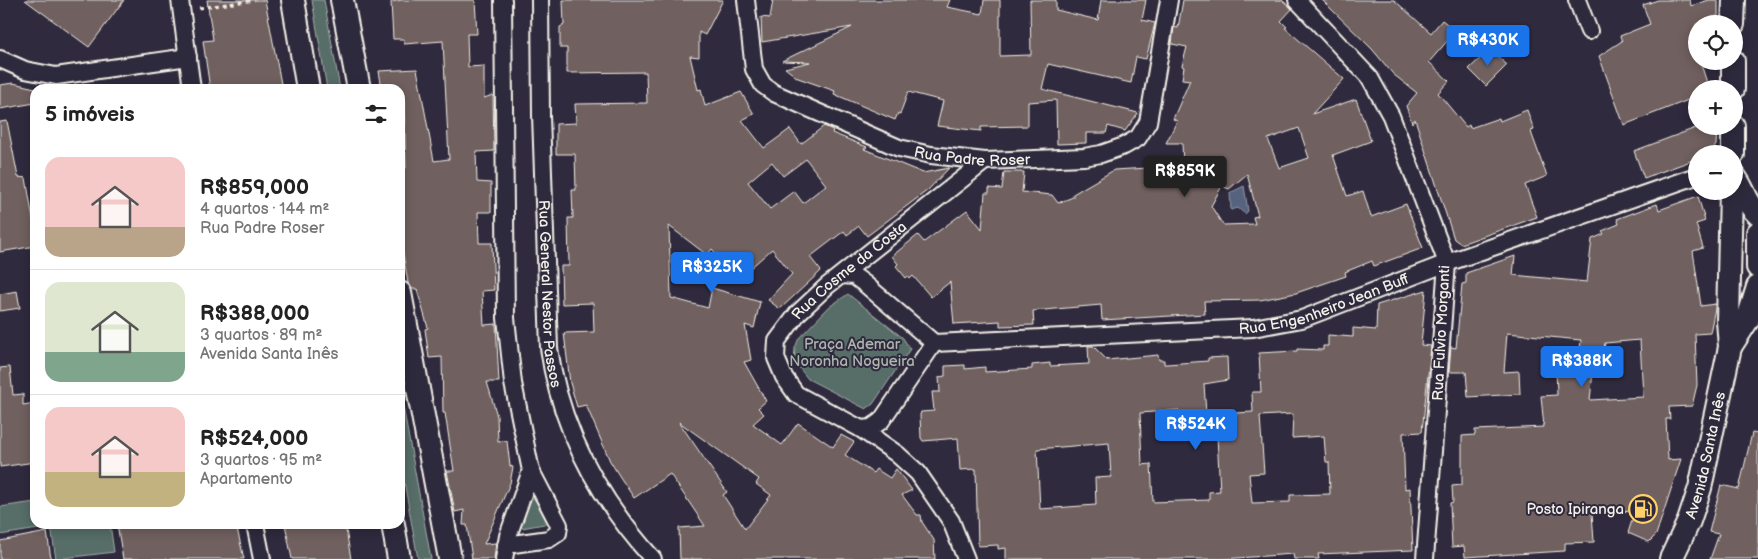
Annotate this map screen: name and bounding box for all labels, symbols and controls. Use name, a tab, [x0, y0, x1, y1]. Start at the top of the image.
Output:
map controls	[1688, 15, 1743, 200]
button: locate	[1688, 15, 1743, 70]
pin: R$430K	[1447, 24, 1529, 67]
text: R$430K	[1457, 31, 1519, 50]
button: +	[1688, 80, 1743, 135]
icon: filters	[362, 100, 390, 128]
text: 5 imóveis	[45, 102, 135, 127]
street label: Rua Padre Roser	[912, 143, 1031, 171]
button: −	[1688, 145, 1743, 200]
pin: R$859K	[1144, 156, 1226, 198]
text: R$859K	[1155, 162, 1215, 181]
text: R$859,000	[200, 175, 309, 200]
icon: home	[85, 177, 145, 237]
text: 4 quartos · 144 m²	[200, 200, 329, 219]
street label: Rua General Nestor Passos	[534, 200, 566, 390]
street label: Rua Cosme da Costa	[787, 218, 911, 323]
text: Rua Padre Roser	[200, 219, 324, 238]
pin: R$325K	[671, 252, 753, 294]
text: R$325K	[682, 258, 742, 277]
street label: Rua Fulvio Morganti	[1428, 265, 1455, 401]
street label: Rua Engenheiro Jean Buff	[1238, 270, 1412, 339]
text: R$388,000	[200, 301, 310, 326]
icon: home	[85, 302, 145, 362]
text: 3 quartos · 89 m²	[200, 326, 322, 345]
park label: Praça Ademar Noronha Nogueira	[789, 335, 915, 371]
text: Avenida Santa Inês	[200, 345, 338, 364]
pin: R$388K	[1541, 346, 1623, 388]
text: R$388K	[1552, 352, 1612, 371]
street label: Avenida Santa Inês	[1681, 390, 1730, 521]
pin: R$524K	[1155, 408, 1237, 451]
text: R$524K	[1166, 415, 1226, 434]
text: R$524,000	[200, 426, 308, 451]
icon: home	[85, 427, 145, 487]
text: 3 quartos · 95 m²	[200, 451, 322, 470]
text: Apartamento	[200, 470, 293, 489]
fuel station icon: Posto Ipiranga	[1628, 494, 1658, 524]
place label: Posto Ipiranga	[1526, 500, 1624, 519]

